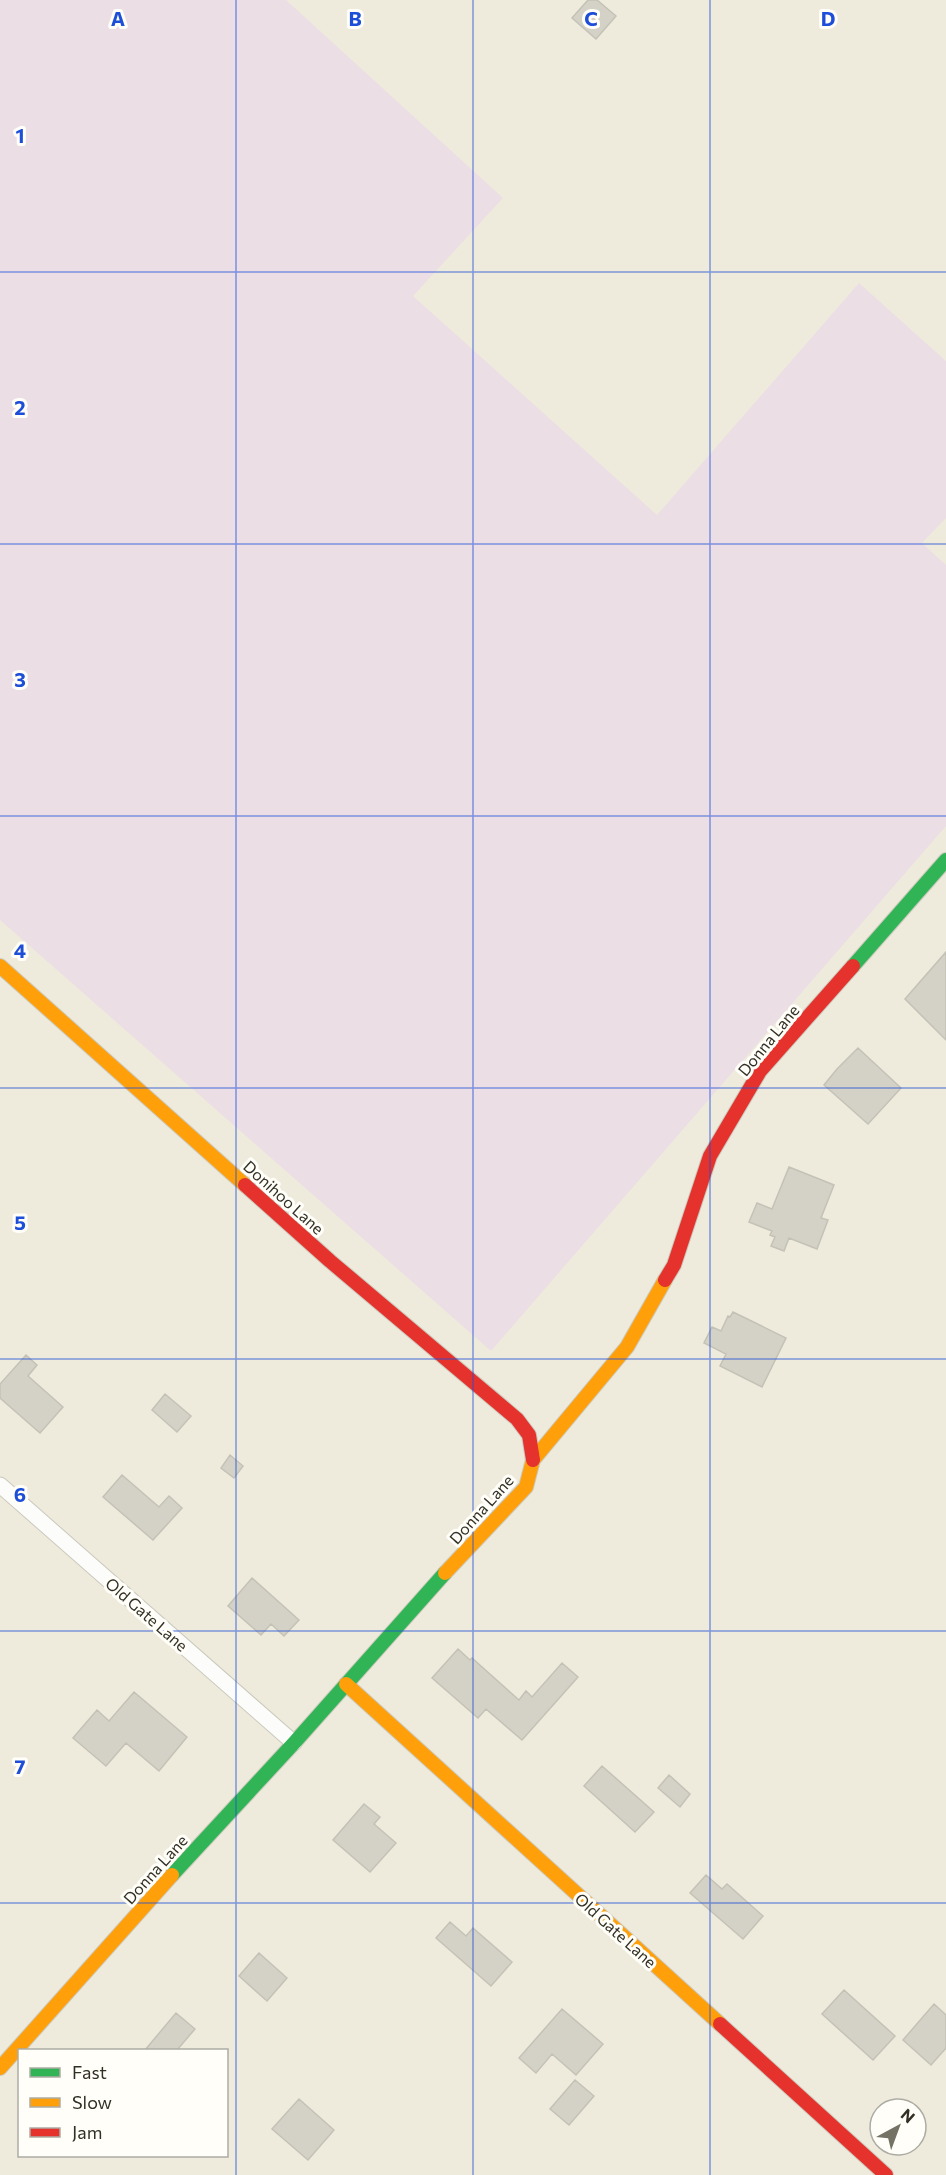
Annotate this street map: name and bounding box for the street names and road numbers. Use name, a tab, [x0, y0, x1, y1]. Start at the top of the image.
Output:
street label: Donna Lane	[733, 1001, 803, 1079]
street label: Donihoo Lane	[240, 1156, 328, 1238]
street label: Donna Lane	[445, 1471, 517, 1547]
street label: Old Gate Lane	[102, 1573, 192, 1655]
street label: Donna Lane	[119, 1831, 191, 1907]
street label: Old Gate Lane	[572, 1889, 660, 1971]

